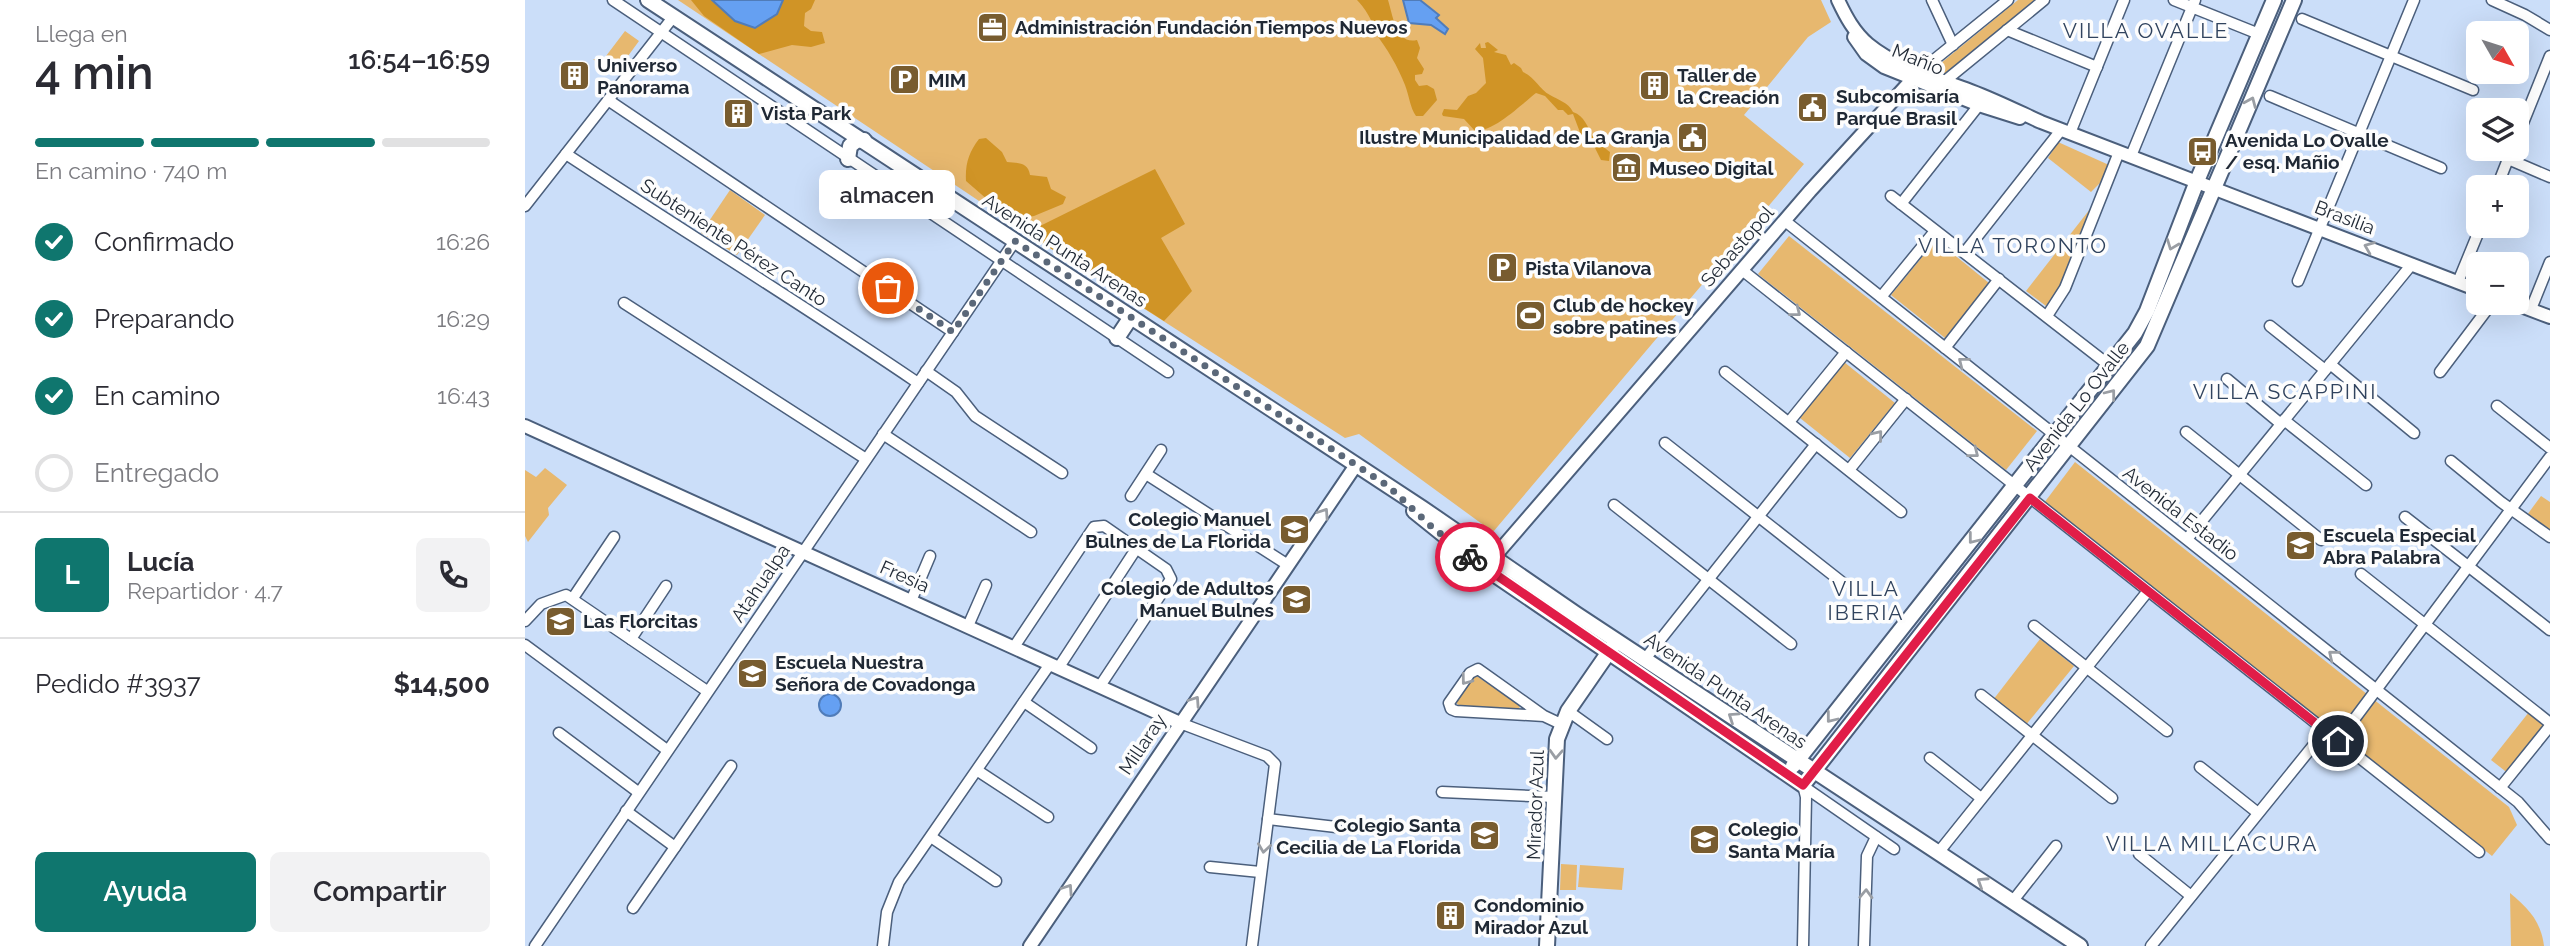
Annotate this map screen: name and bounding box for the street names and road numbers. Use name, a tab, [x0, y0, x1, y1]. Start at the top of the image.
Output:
street label: Mañío	[1889, 39, 1947, 79]
street label: Subteniente Pérez Canto	[637, 174, 831, 310]
street label: Avenida Punta Arenas	[979, 189, 1151, 311]
street label: Brasilia	[2312, 196, 2378, 238]
street label: Sebastopol	[1696, 201, 1779, 291]
street label: Avenida Lo Ovalle	[2019, 337, 2133, 475]
street label: Avenida Estadio	[2119, 461, 2243, 565]
street label: Atahualpa	[726, 540, 794, 626]
street label: Fresia	[877, 555, 933, 597]
street label: Avenida Punta Arenas	[1640, 627, 1812, 753]
street label: Millaray	[1114, 709, 1170, 779]
street label: Mirador Azul	[1522, 749, 1548, 860]

